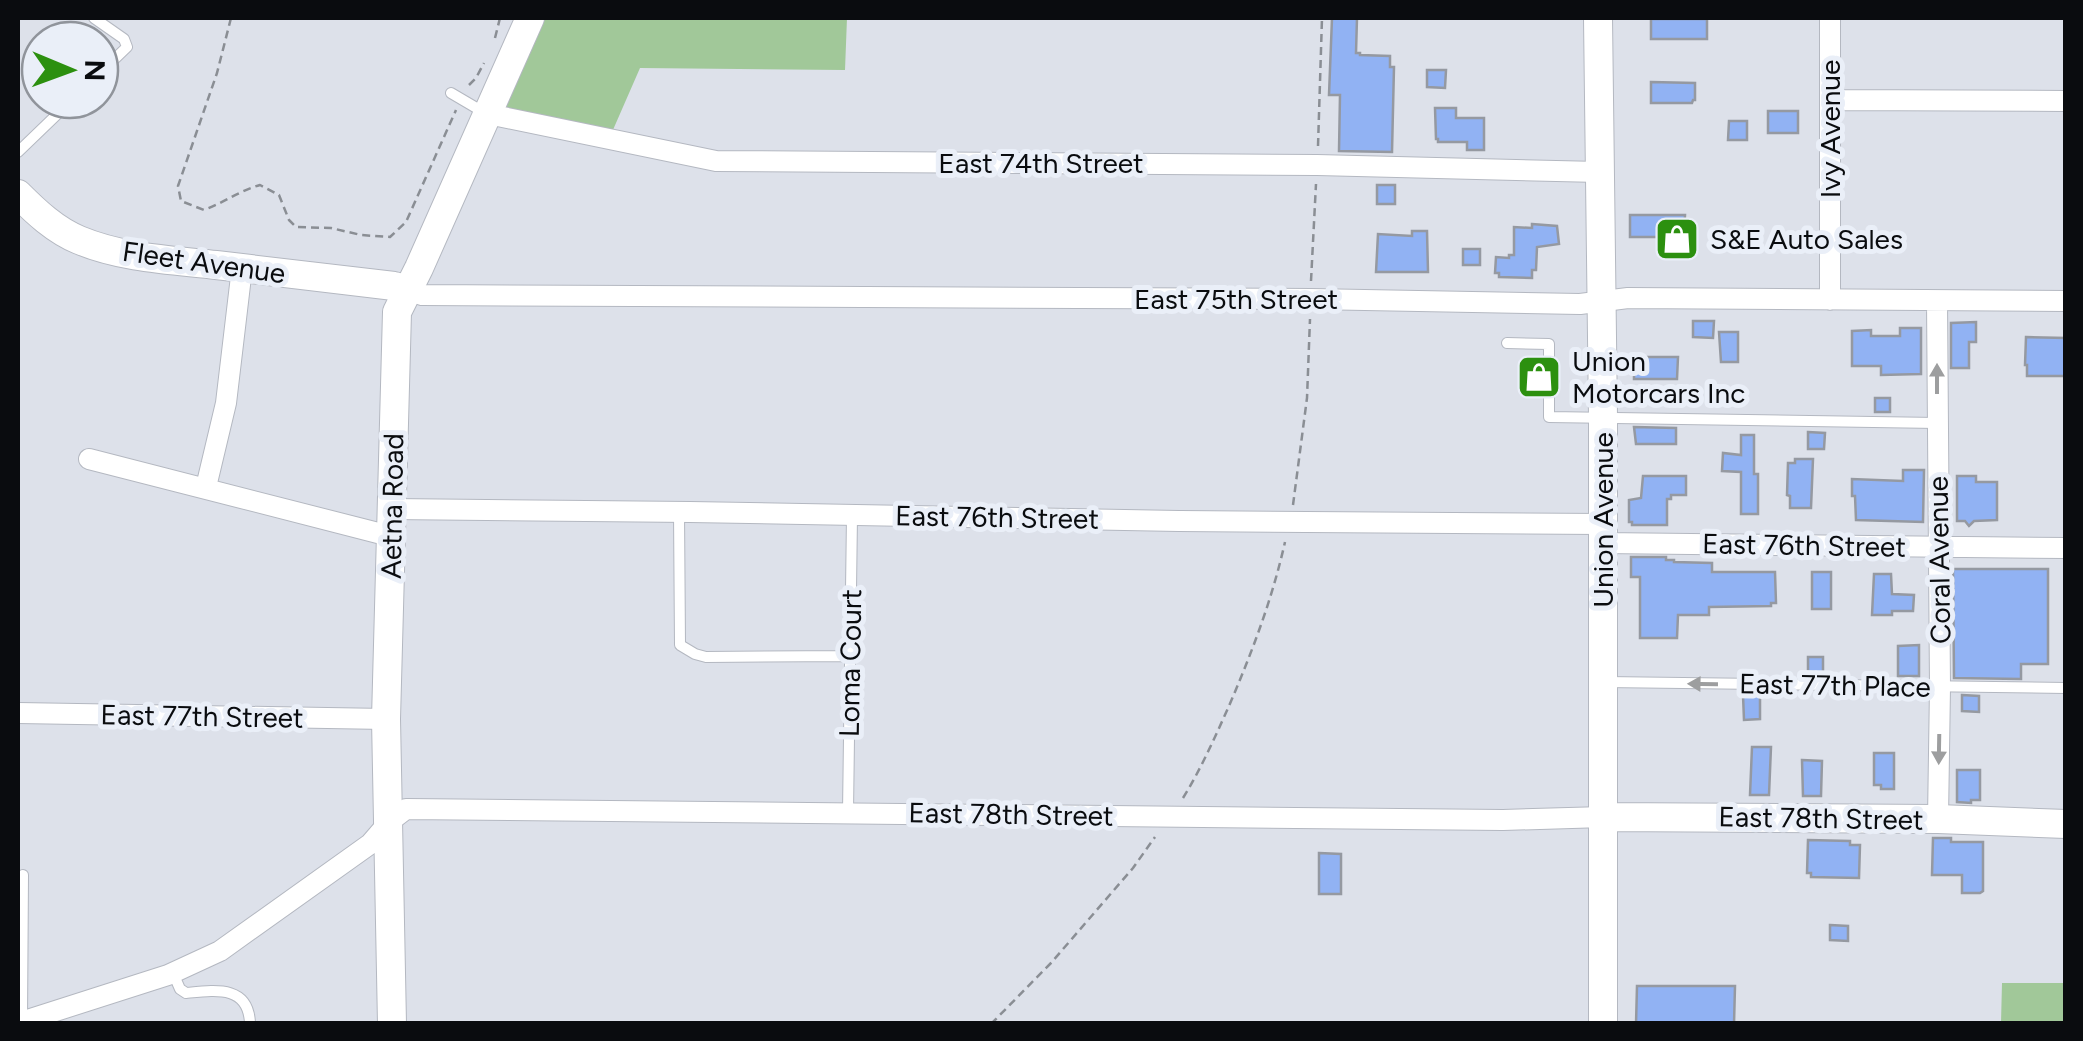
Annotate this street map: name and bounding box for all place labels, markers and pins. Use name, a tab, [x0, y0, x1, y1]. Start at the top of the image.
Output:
shop icon: S&E Auto Sales	[1654, 216, 1700, 262]
place label: S&E Auto Sales	[1710, 222, 1903, 256]
place label: Union Motorcars Inc	[1572, 344, 1745, 410]
shop icon: Union Motorcars Inc	[1516, 354, 1562, 400]

